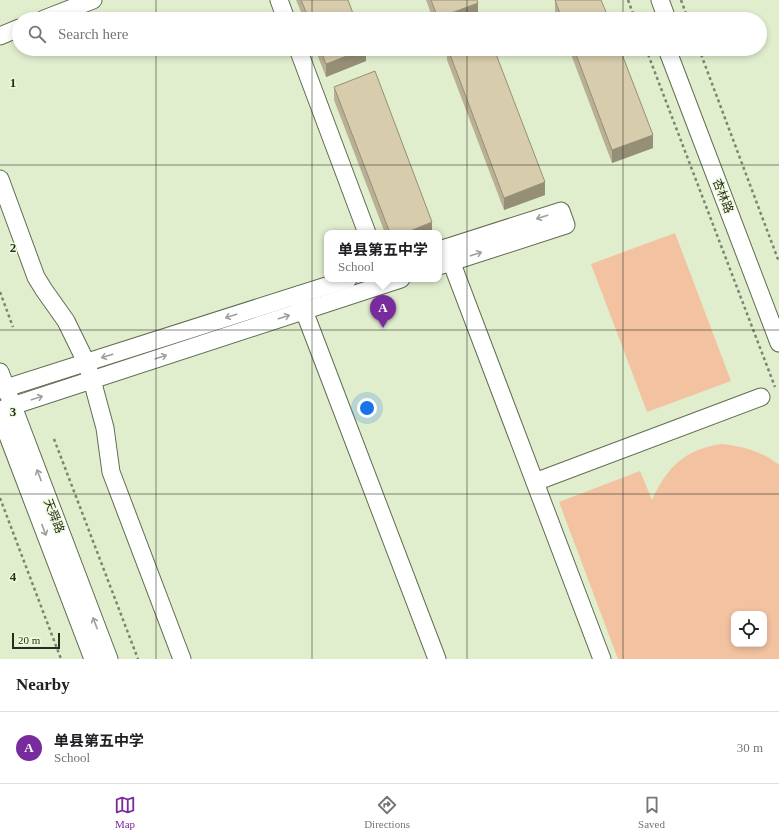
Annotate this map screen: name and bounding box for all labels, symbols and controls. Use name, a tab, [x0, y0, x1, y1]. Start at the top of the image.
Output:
search box	[12, 12, 767, 56]
icon: search	[26, 23, 48, 45]
text: Search here	[58, 26, 128, 42]
text: 1	[10, 75, 16, 90]
street label: 杏林路	[710, 177, 736, 215]
one-way arrow	[535, 214, 548, 221]
popup	[324, 230, 442, 282]
text: 2	[10, 240, 16, 255]
text: 单县第五中学	[338, 242, 428, 258]
one-way arrow	[470, 250, 482, 258]
text: School	[338, 259, 374, 274]
pin: A	[370, 295, 396, 328]
one-way arrow	[224, 313, 237, 320]
one-way arrow	[278, 313, 291, 320]
one-way arrow	[100, 353, 113, 360]
one-way arrow	[154, 353, 166, 361]
one-way arrow	[30, 394, 43, 401]
your location	[357, 398, 377, 418]
text: 3	[10, 404, 17, 419]
one-way arrow	[34, 469, 42, 481]
street label: 天舜路	[41, 497, 67, 535]
one-way arrow	[40, 524, 48, 536]
text: 4	[10, 569, 17, 584]
map controls	[731, 611, 767, 647]
button: locate	[731, 611, 767, 647]
one-way arrow	[90, 617, 98, 629]
scale bar	[12, 631, 60, 650]
text: 20 m	[18, 634, 40, 646]
text: Nearby	[16, 675, 70, 694]
text: 单县第五中学	[54, 733, 144, 749]
text: A	[24, 740, 34, 755]
text: 30 m	[737, 740, 763, 755]
text: School	[54, 750, 90, 765]
tab: Map	[114, 794, 136, 830]
tab: Directions	[364, 794, 410, 830]
tab: Saved	[638, 794, 665, 830]

